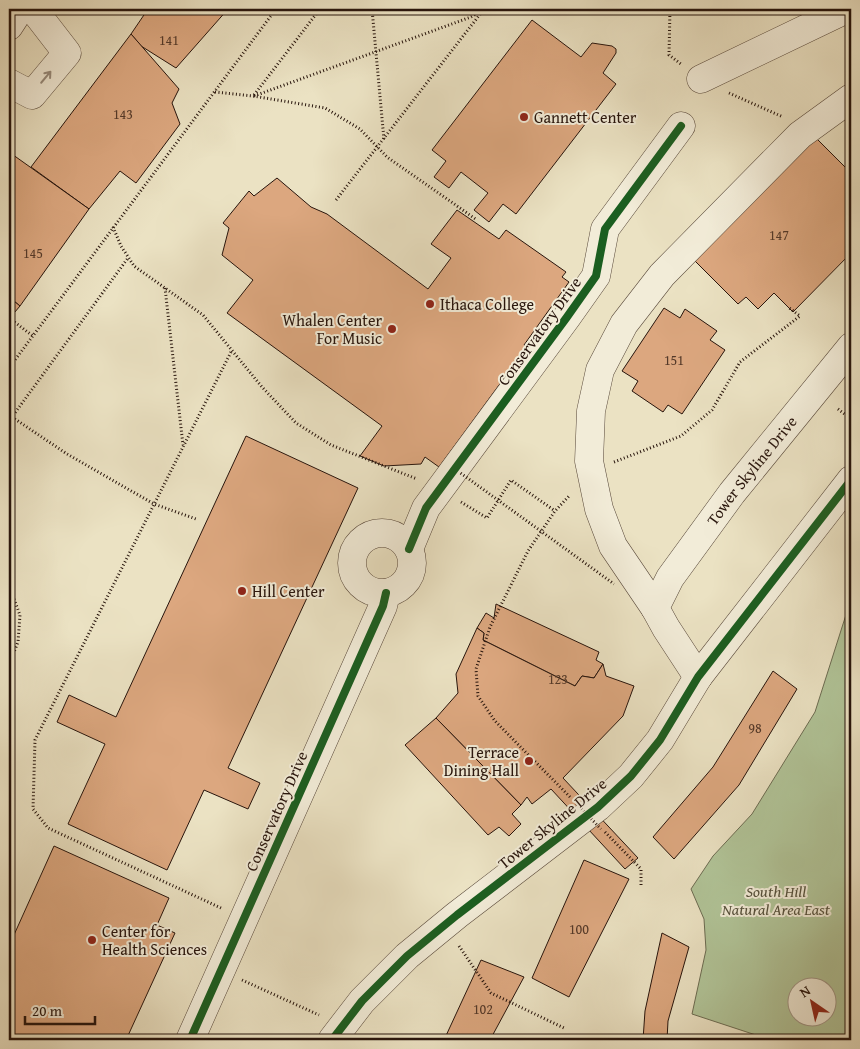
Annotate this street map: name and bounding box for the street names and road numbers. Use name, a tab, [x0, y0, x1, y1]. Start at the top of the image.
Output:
street label: Conservatory Drive	[491, 272, 587, 390]
street label: Tower Skyline Drive	[700, 410, 802, 530]
street label: Conservatory Drive	[239, 747, 313, 875]
street label: Tower Skyline Drive	[492, 772, 612, 874]

